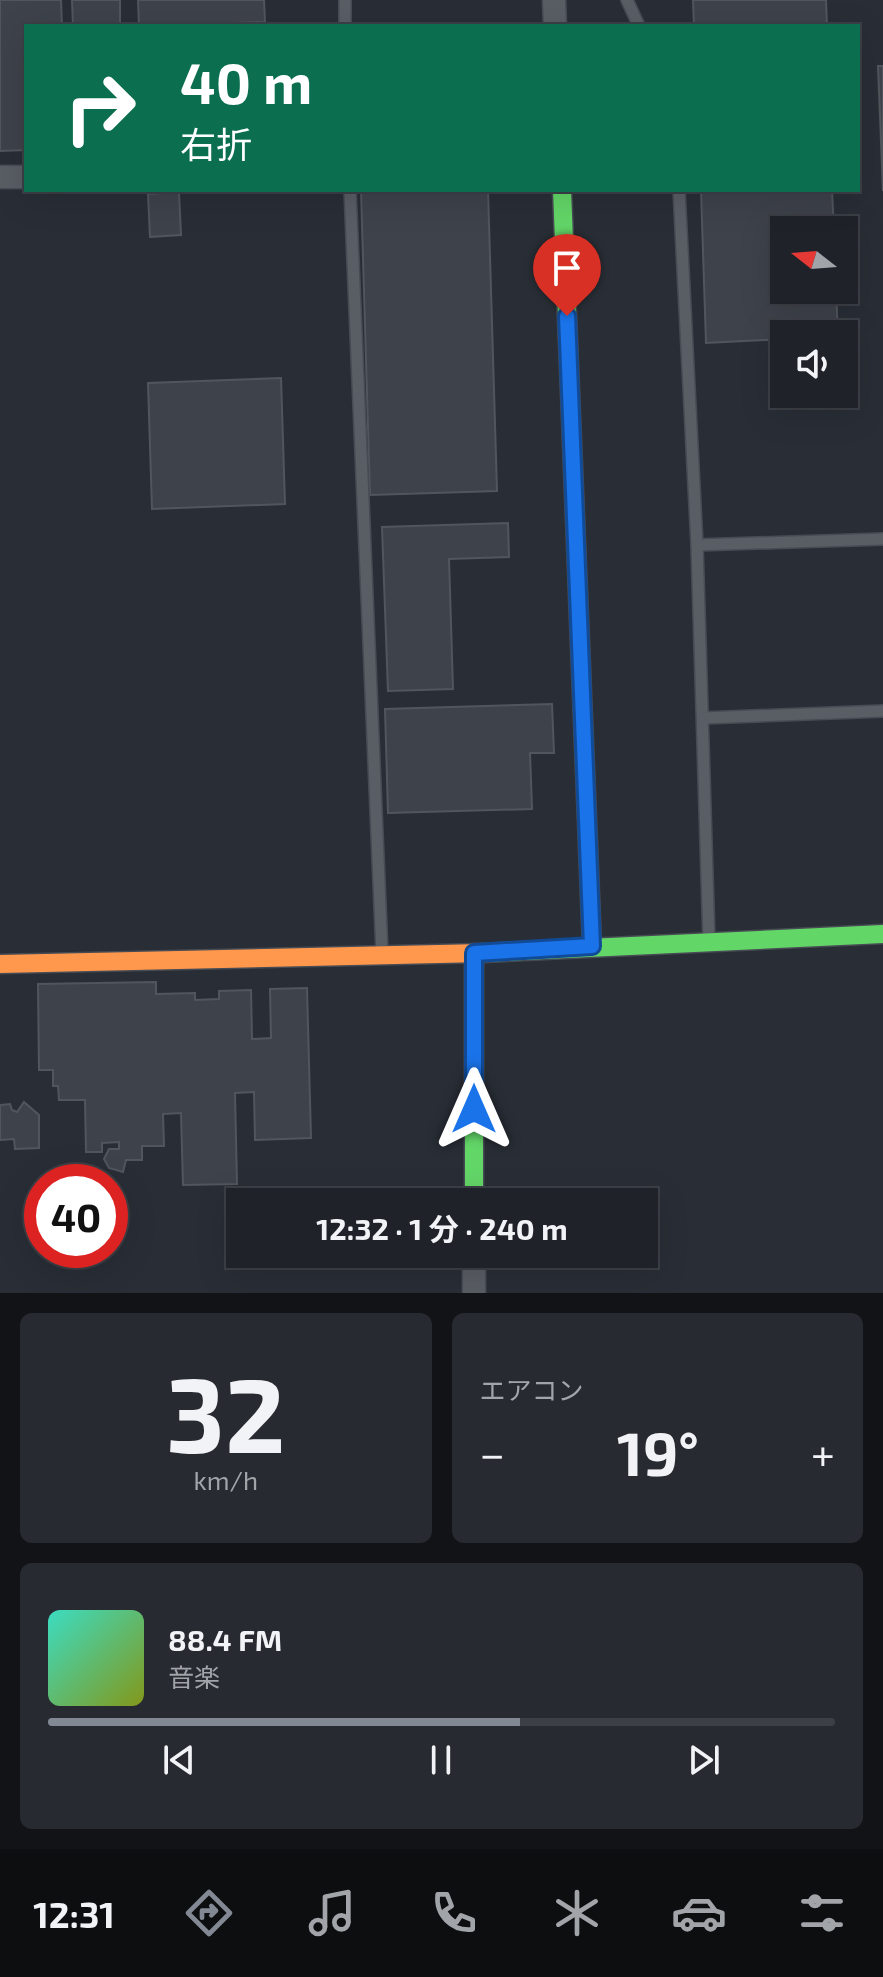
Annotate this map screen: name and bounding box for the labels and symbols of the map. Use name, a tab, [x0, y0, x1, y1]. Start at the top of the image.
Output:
north arrow	[770, 216, 858, 304]
pin	[533, 234, 601, 316]
position arrow	[432, 1067, 516, 1151]
speed limit sign: 40	[24, 1164, 128, 1268]

